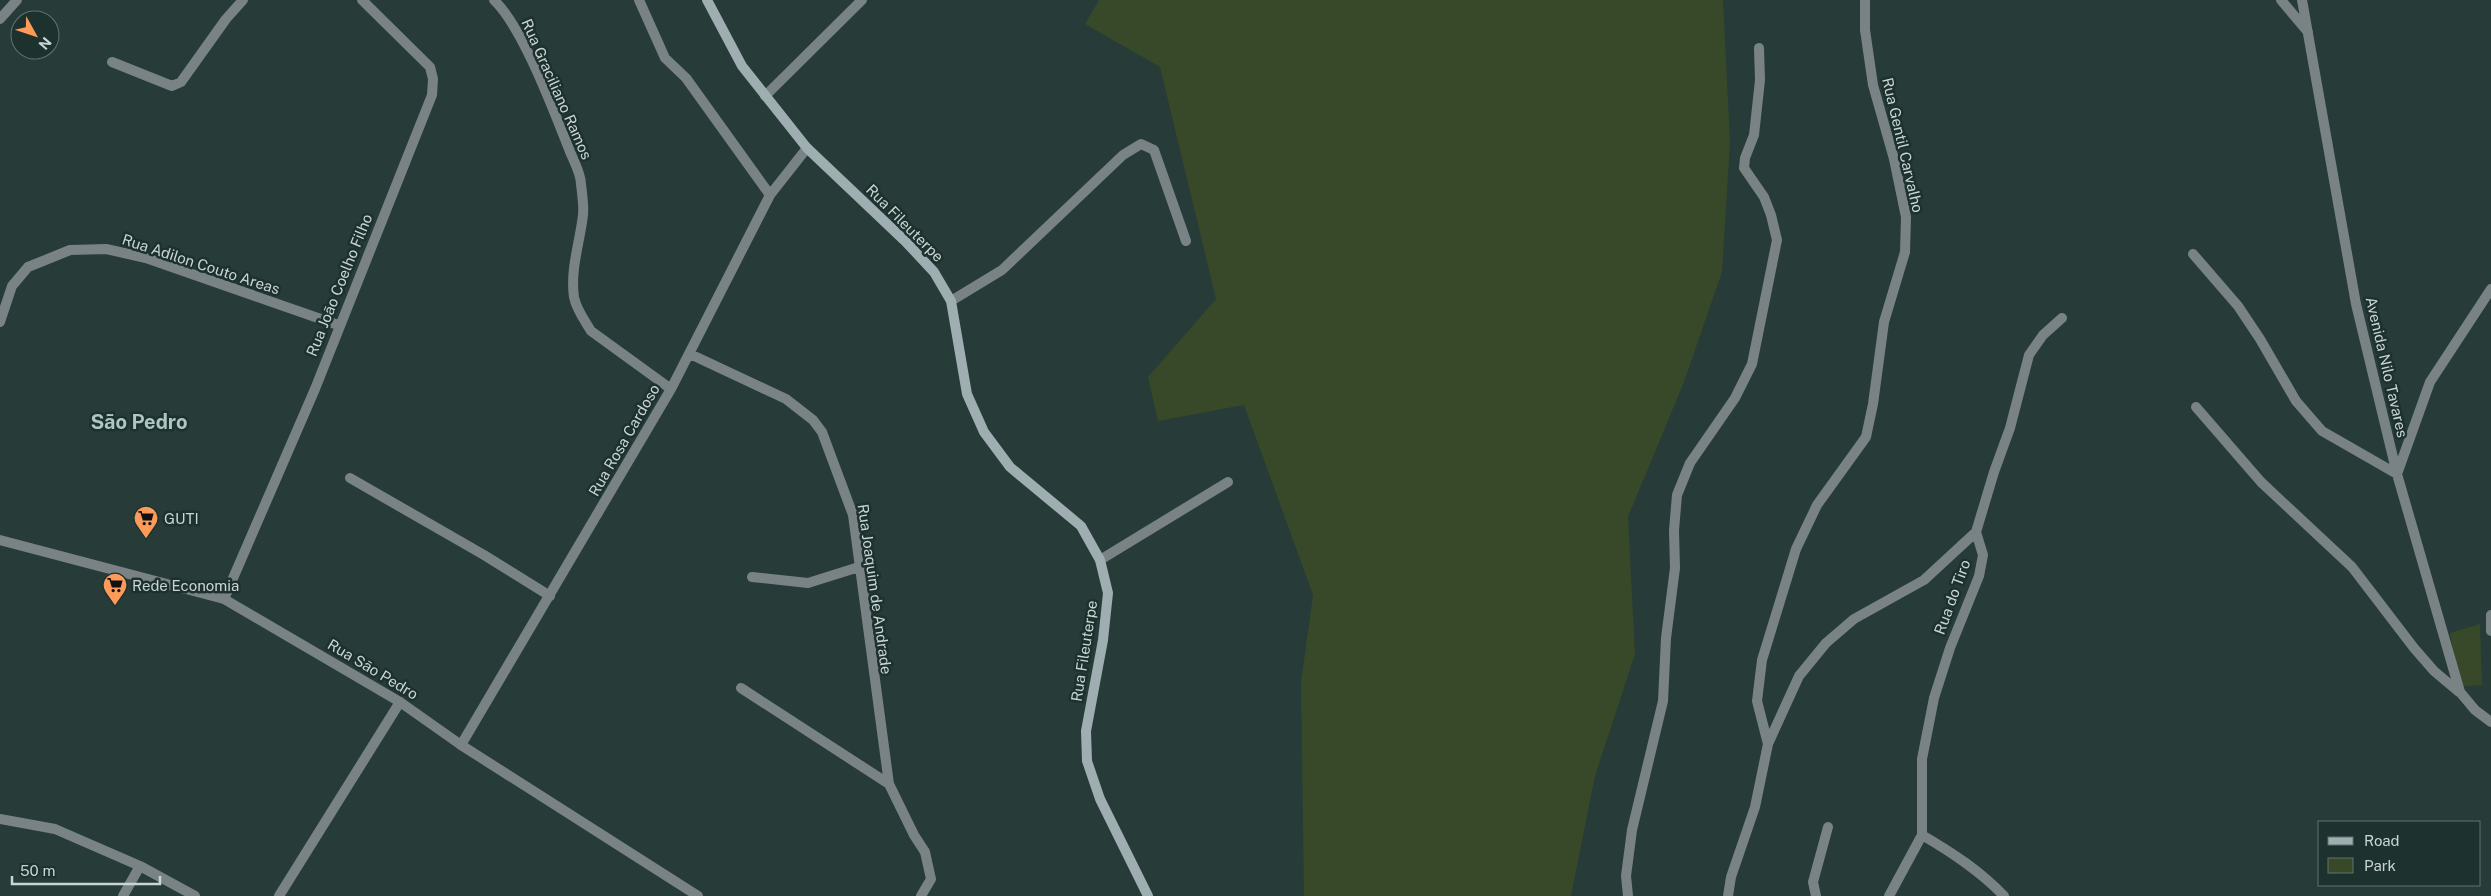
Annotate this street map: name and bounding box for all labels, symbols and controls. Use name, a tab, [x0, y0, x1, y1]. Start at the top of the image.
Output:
north arrow	[10, 10, 60, 60]
street label: Rua Graciliano Ramos	[518, 16, 596, 162]
text: N	[35, 34, 55, 53]
street label: Rua Gentil Carvalho	[1879, 76, 1927, 214]
street label: Rua Fileuterpe	[863, 181, 947, 265]
street label: Rua João Coelho Filho	[303, 211, 375, 359]
street label: Rua Adilon Couto Areas	[120, 230, 282, 298]
street label: Avenida Nilo Tavares	[2363, 295, 2411, 439]
street label: Rua Rosa Cardoso	[585, 381, 663, 499]
district label: São Pedro	[90, 410, 188, 434]
street label: Rua Joaquim de Andrade	[855, 503, 895, 675]
supermarket icon: GUTI	[133, 505, 159, 539]
place label: GUTI	[164, 510, 199, 527]
street label: Rua do Tiro	[1931, 557, 1973, 637]
supermarket icon: Rede Economia	[102, 572, 128, 606]
place label: Rede Economia	[132, 577, 239, 594]
street label: Rua Fileuterpe	[1068, 599, 1100, 703]
street label: Rua São Pedro	[325, 635, 421, 703]
legend	[2318, 821, 2481, 886]
text: Road	[2364, 832, 2400, 849]
scale bar	[12, 854, 160, 886]
text: Park	[2364, 857, 2396, 874]
text: 50 m	[20, 862, 55, 879]

